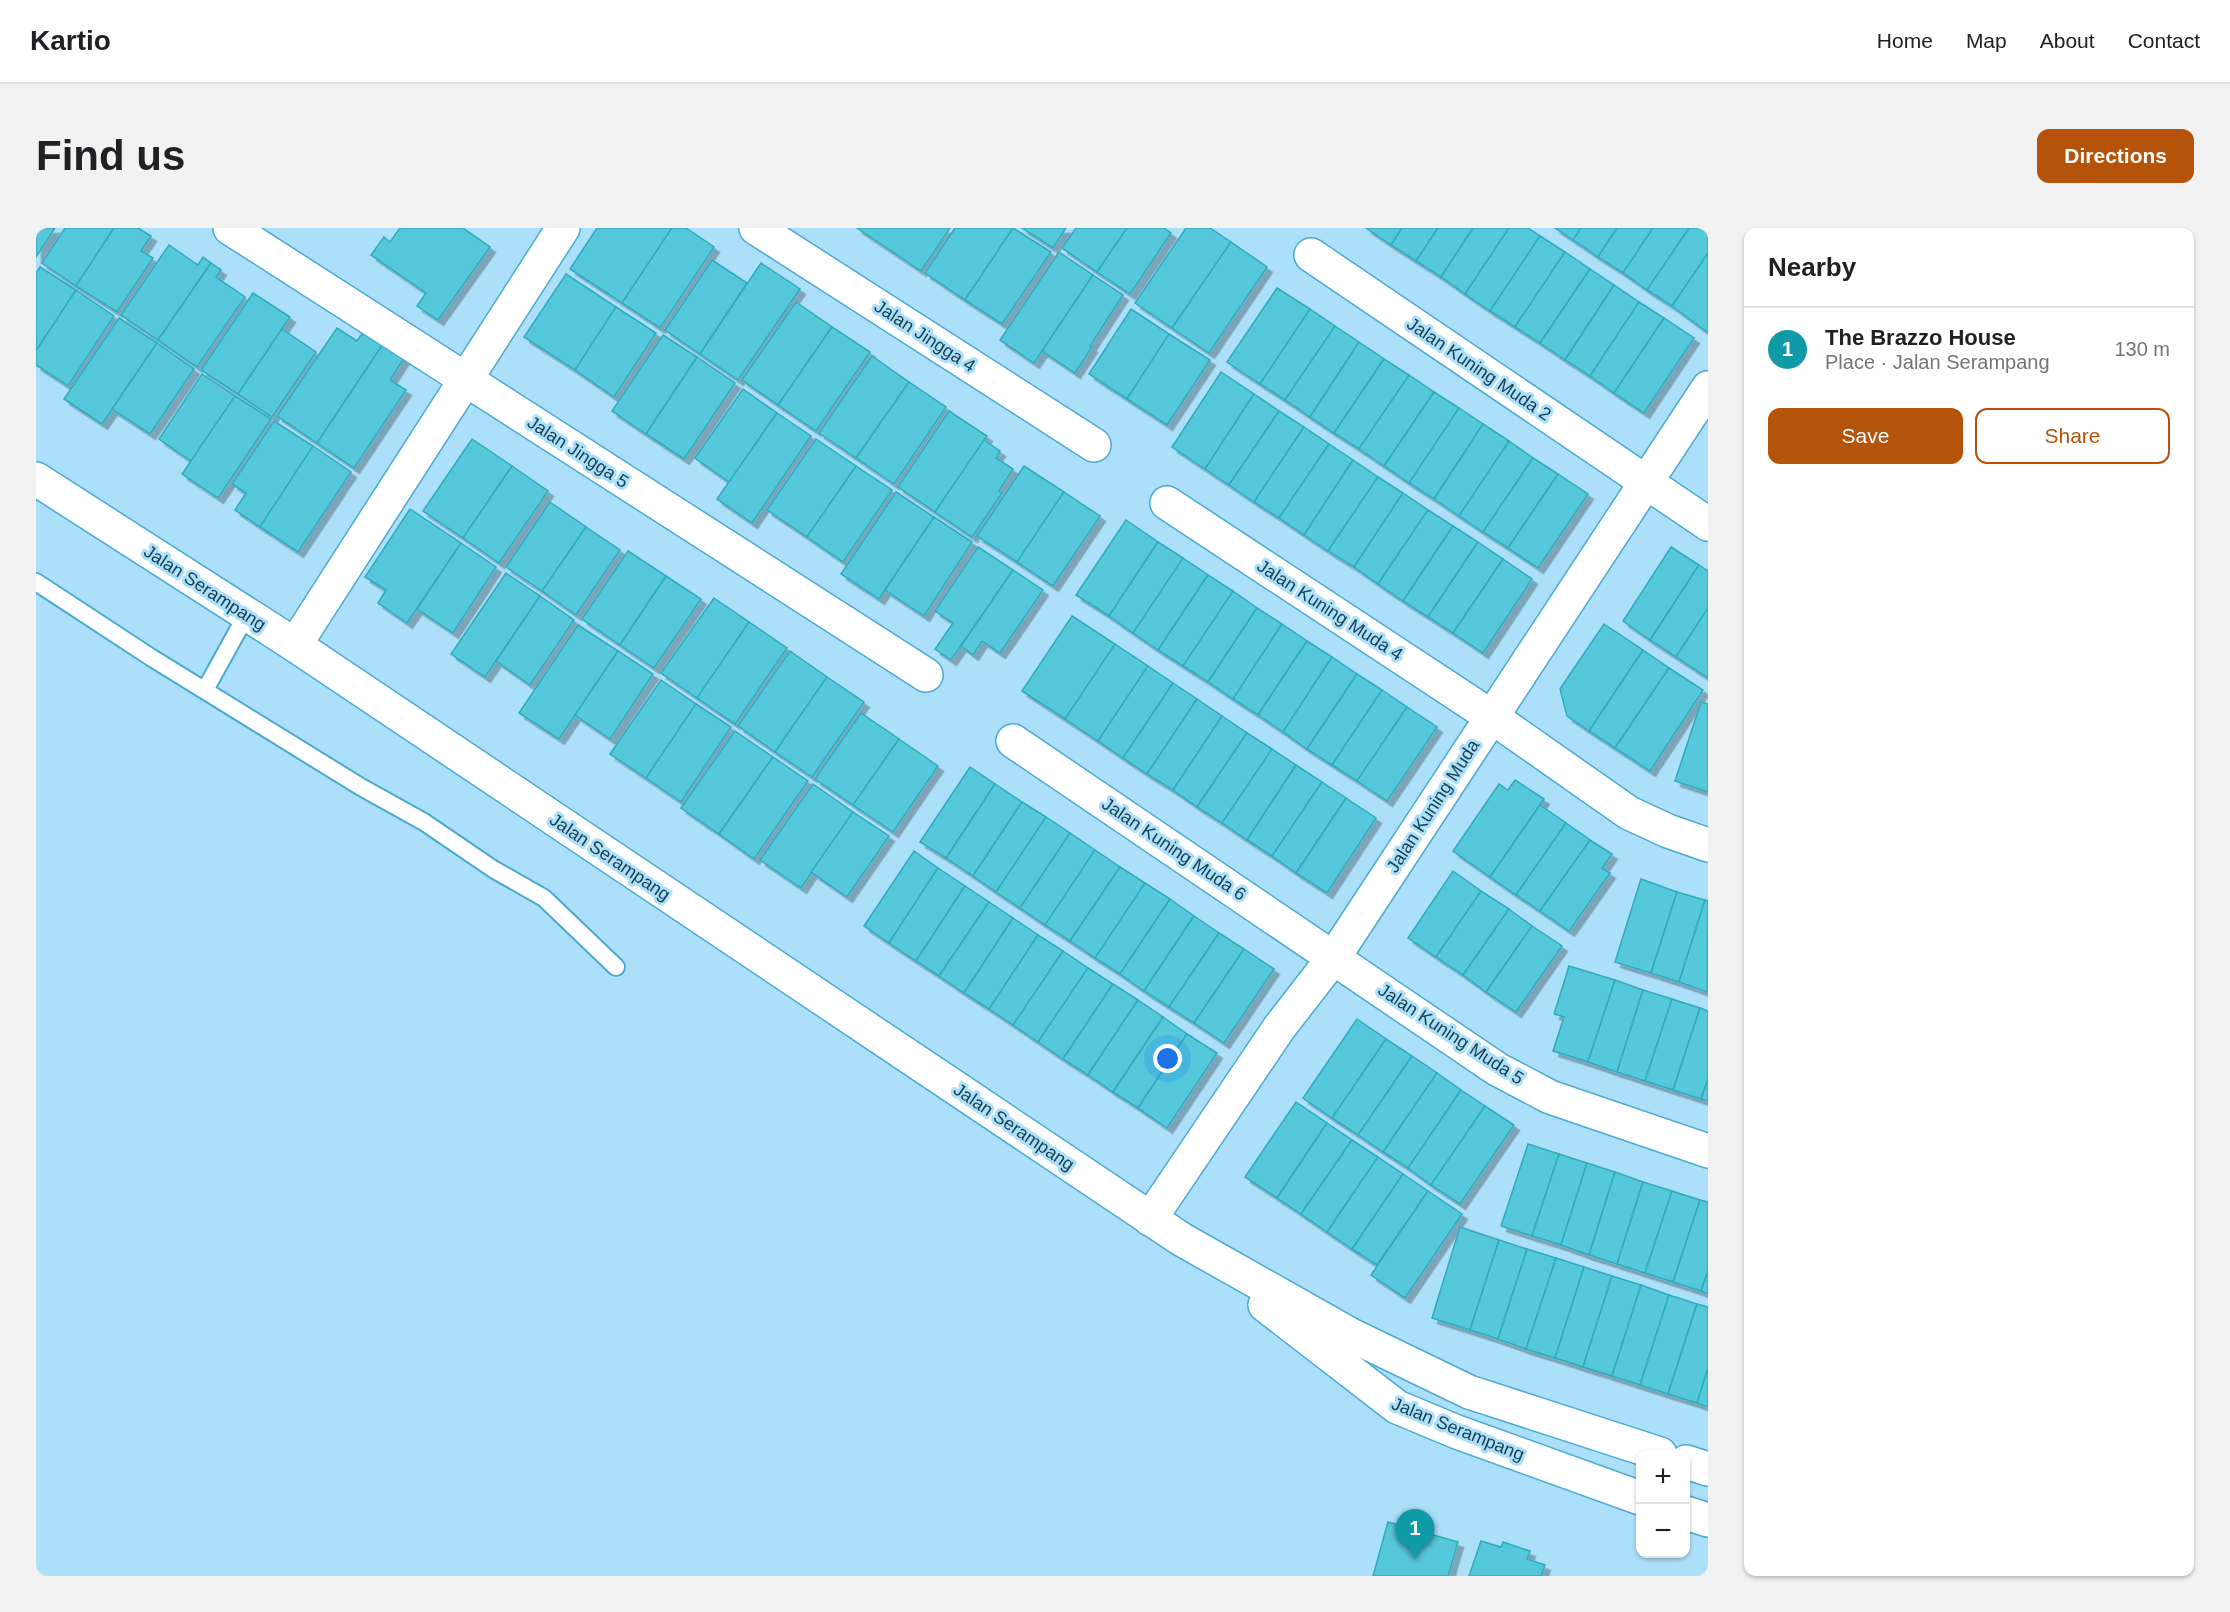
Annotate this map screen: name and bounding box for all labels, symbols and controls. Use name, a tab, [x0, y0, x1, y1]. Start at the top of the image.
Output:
text: Kartio	[30, 25, 111, 56]
text: Home	[1877, 29, 1933, 52]
text: Map	[1966, 29, 2007, 52]
text: About	[2040, 29, 2095, 52]
text: Contact	[2128, 29, 2200, 52]
button: Directions	[2037, 129, 2194, 183]
text: Find us	[36, 132, 185, 179]
text: Nearby	[1768, 252, 1856, 282]
street label: Jalan Jingga 4	[871, 296, 979, 376]
street label: Jalan Kuning Muda 2	[1403, 313, 1555, 425]
text: The Brazzo House	[1825, 325, 2016, 350]
text: 1	[1782, 338, 1793, 360]
text: 130 m	[2114, 338, 2170, 360]
text: Place · Jalan Serampang	[1825, 351, 2050, 373]
button: Save	[1768, 408, 1963, 464]
button: Share	[1975, 408, 2170, 464]
street label: Jalan Jingga 5	[524, 412, 632, 492]
street label: Jalan Serampang	[140, 541, 270, 635]
street label: Jalan Kuning Muda 4	[1254, 556, 1406, 664]
street label: Jalan Kuning Muda	[1383, 735, 1484, 876]
street label: Jalan Kuning Muda 6	[1098, 793, 1250, 905]
street label: Jalan Serampang	[546, 809, 674, 905]
street label: Jalan Kuning Muda 5	[1375, 980, 1527, 1088]
your location	[1153, 1044, 1182, 1073]
street label: Jalan Serampang	[950, 1079, 1078, 1175]
street label: Jalan Serampang	[1389, 1393, 1527, 1465]
map controls	[1636, 1450, 1690, 1558]
button: +	[1636, 1450, 1690, 1504]
button: −	[1636, 1504, 1690, 1558]
pin: 1	[1396, 1510, 1434, 1559]

